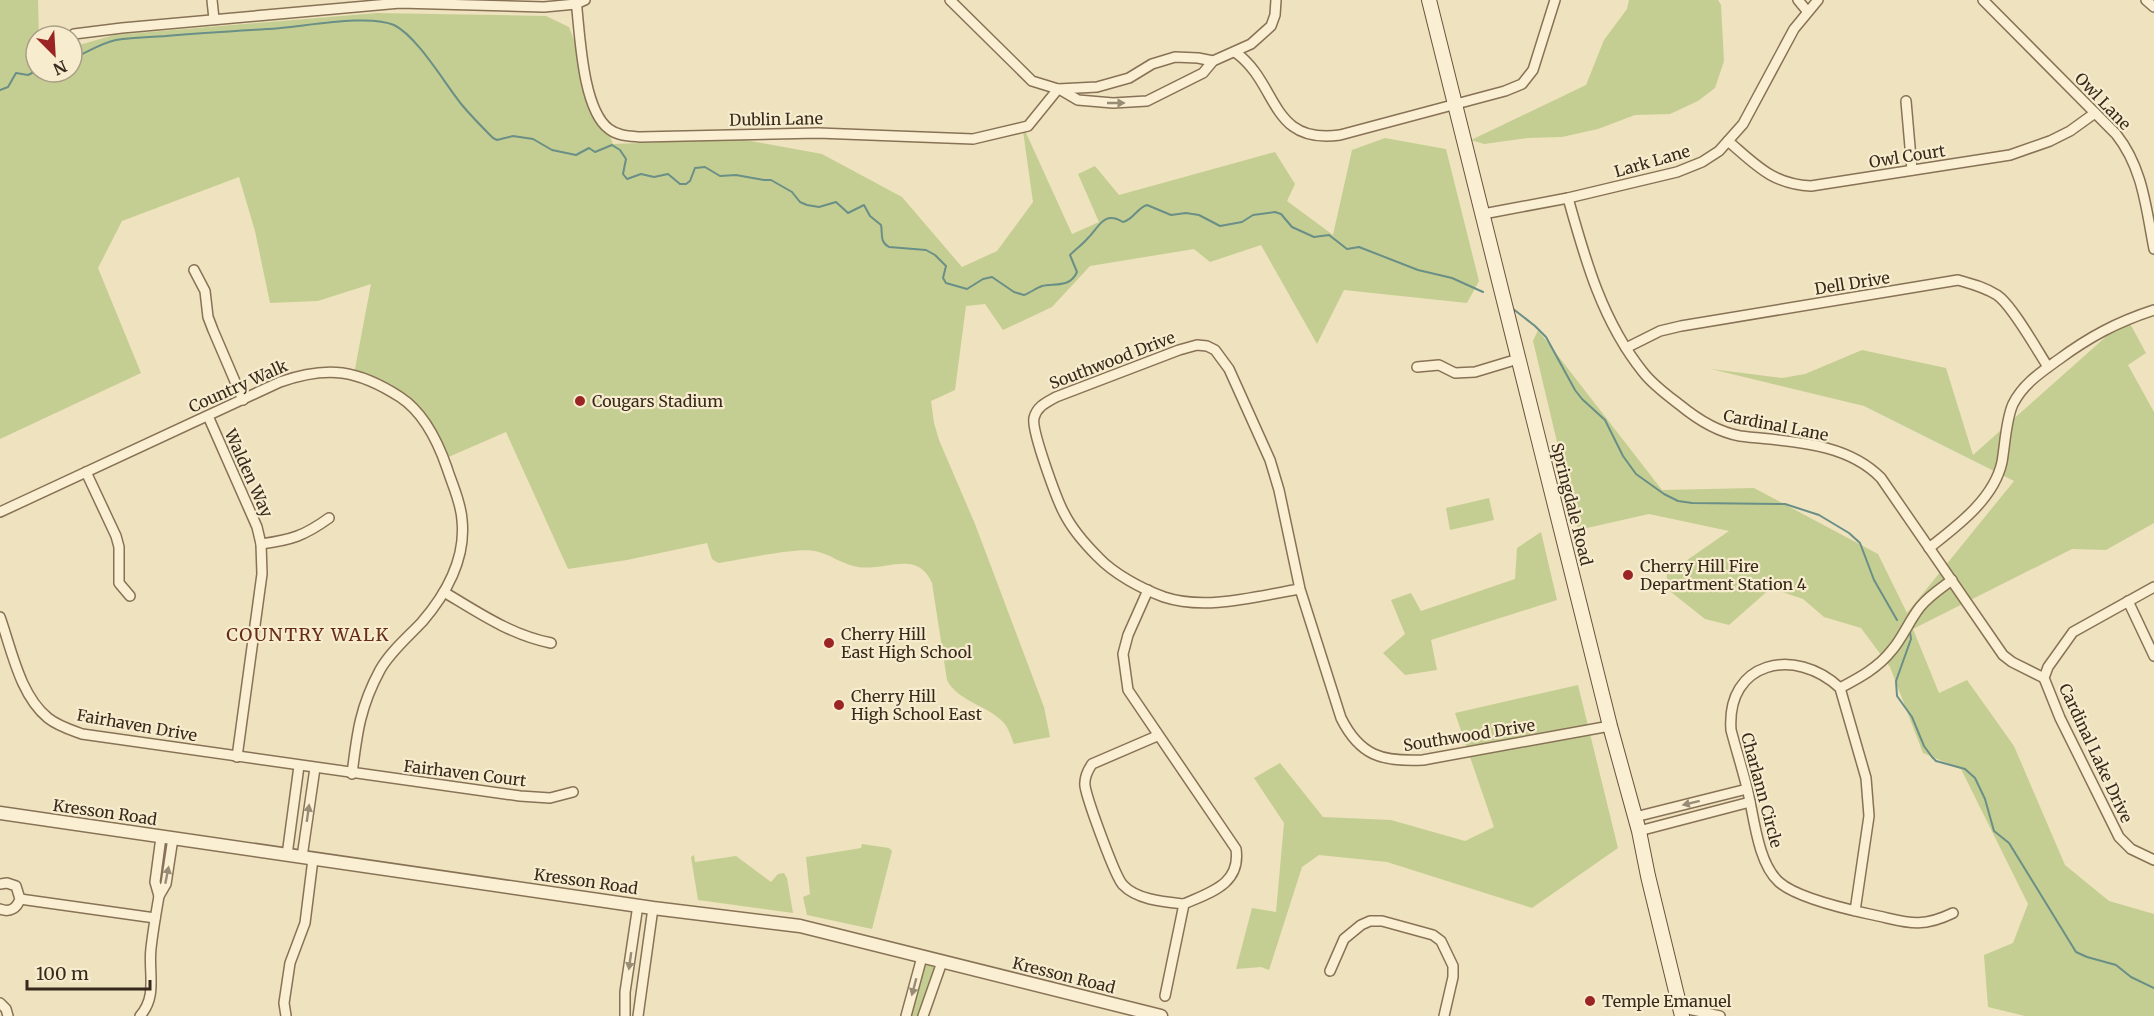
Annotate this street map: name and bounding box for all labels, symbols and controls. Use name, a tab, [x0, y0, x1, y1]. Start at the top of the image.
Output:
north arrow	[24, 24, 84, 84]
text: N	[50, 56, 70, 80]
street label: Owl Lane	[2071, 68, 2135, 134]
one-way arrow	[1107, 98, 1126, 108]
street label: Dublin Lane	[729, 108, 823, 130]
street label: Owl Court	[1867, 140, 1947, 172]
street label: Lark Lane	[1612, 141, 1692, 181]
street label: Dell Drive	[1813, 267, 1891, 299]
street label: Southwood Drive	[1046, 327, 1178, 393]
street label: Country Walk	[186, 355, 291, 417]
place label: Cougars Stadium	[592, 391, 723, 411]
marker: Cougars Stadium	[573, 394, 587, 408]
street label: Cardinal Lane	[1722, 405, 1830, 445]
street label: Walden Way	[220, 425, 278, 521]
street label: Springdale Road	[1547, 441, 1597, 568]
place label: Cherry Hill Fire Department Station 4	[1640, 556, 1807, 594]
marker: Cherry Hill Fire Department Station 4	[1621, 568, 1635, 582]
district label: COUNTRY WALK	[226, 623, 390, 646]
place label: Cherry Hill East High School	[841, 624, 972, 662]
marker: Cherry Hill East High School	[822, 636, 836, 650]
street label: Cardinal Lake Drive	[2055, 680, 2137, 826]
place label: Cherry Hill High School East	[851, 686, 983, 724]
marker: Cherry Hill High School East	[832, 698, 846, 712]
street label: Fairhaven Drive	[75, 705, 199, 745]
street label: Southwood Drive	[1402, 715, 1536, 755]
street label: Charlann Circle	[1737, 730, 1787, 850]
street label: Fairhaven Court	[403, 756, 528, 791]
street label: Kresson Road	[52, 795, 159, 829]
one-way arrow	[1682, 798, 1700, 808]
one-way arrow	[304, 803, 313, 822]
street label: Kresson Road	[533, 864, 640, 898]
one-way arrow	[163, 865, 172, 884]
one-way arrow	[625, 951, 634, 970]
scale bar	[27, 953, 150, 991]
street label: Kresson Road	[1011, 953, 1118, 997]
text: 100 m	[36, 962, 89, 985]
one-way arrow	[909, 978, 918, 996]
place label: Temple Emanuel	[1602, 991, 1731, 1011]
marker: Temple Emanuel	[1583, 994, 1597, 1008]

